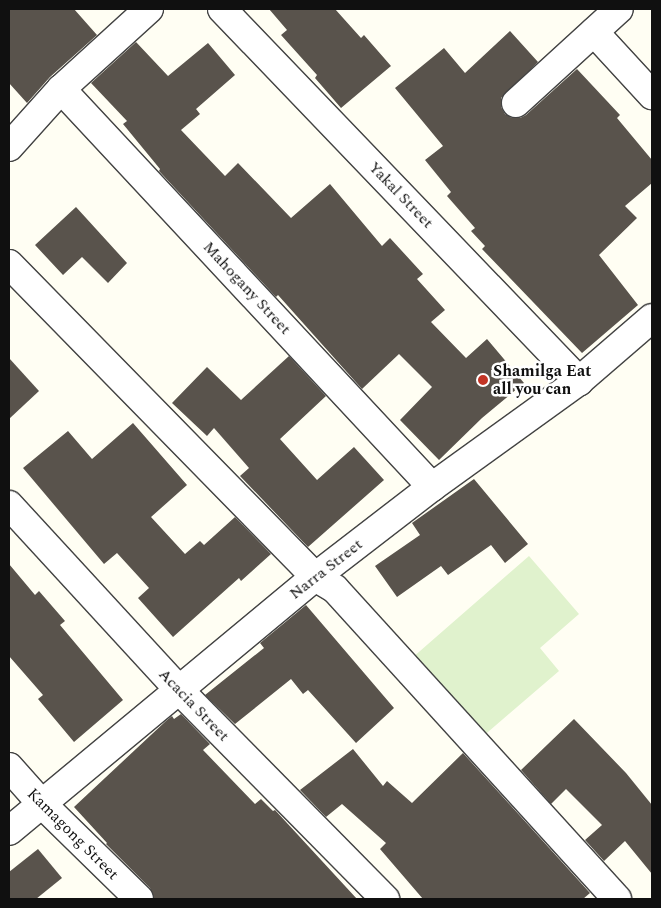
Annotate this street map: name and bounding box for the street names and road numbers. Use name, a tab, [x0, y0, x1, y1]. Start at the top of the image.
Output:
street label: Yakal Street	[364, 158, 438, 232]
street label: Mahogany Street	[199, 237, 295, 339]
street label: Narra Street	[286, 535, 366, 603]
street label: Acacia Street	[155, 665, 233, 745]
street label: Kamagong Street	[23, 784, 123, 884]

